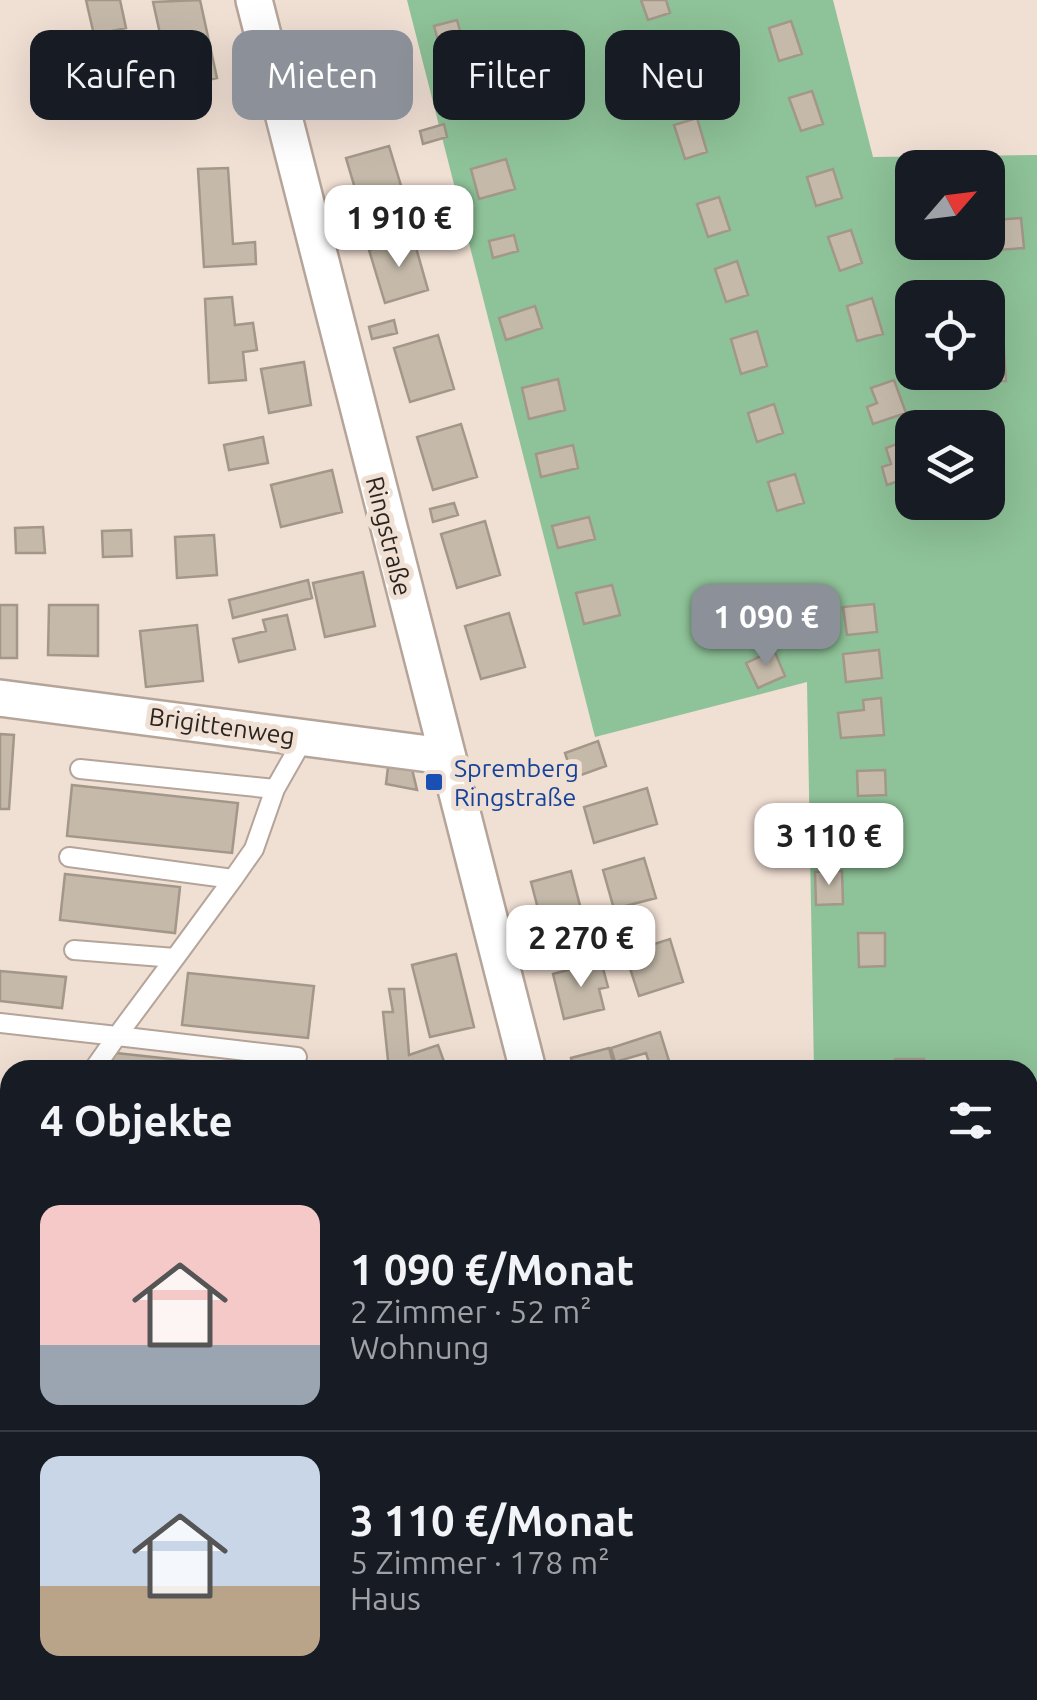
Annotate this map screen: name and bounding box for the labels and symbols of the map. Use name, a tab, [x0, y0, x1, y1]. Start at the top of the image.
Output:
north arrow	[895, 150, 1005, 260]
pin: 1 910 €	[307, 185, 491, 270]
street label: Ringstraße	[361, 473, 417, 599]
pin: 1 090 €	[674, 584, 858, 669]
street label: Brigittenweg	[147, 702, 297, 750]
place label: Spremberg Ringstraße	[454, 754, 579, 811]
marker: Spremberg Ringstraße	[423, 771, 445, 793]
pin: 3 110 €	[737, 803, 921, 888]
pin: 2 270 €	[489, 905, 673, 990]

